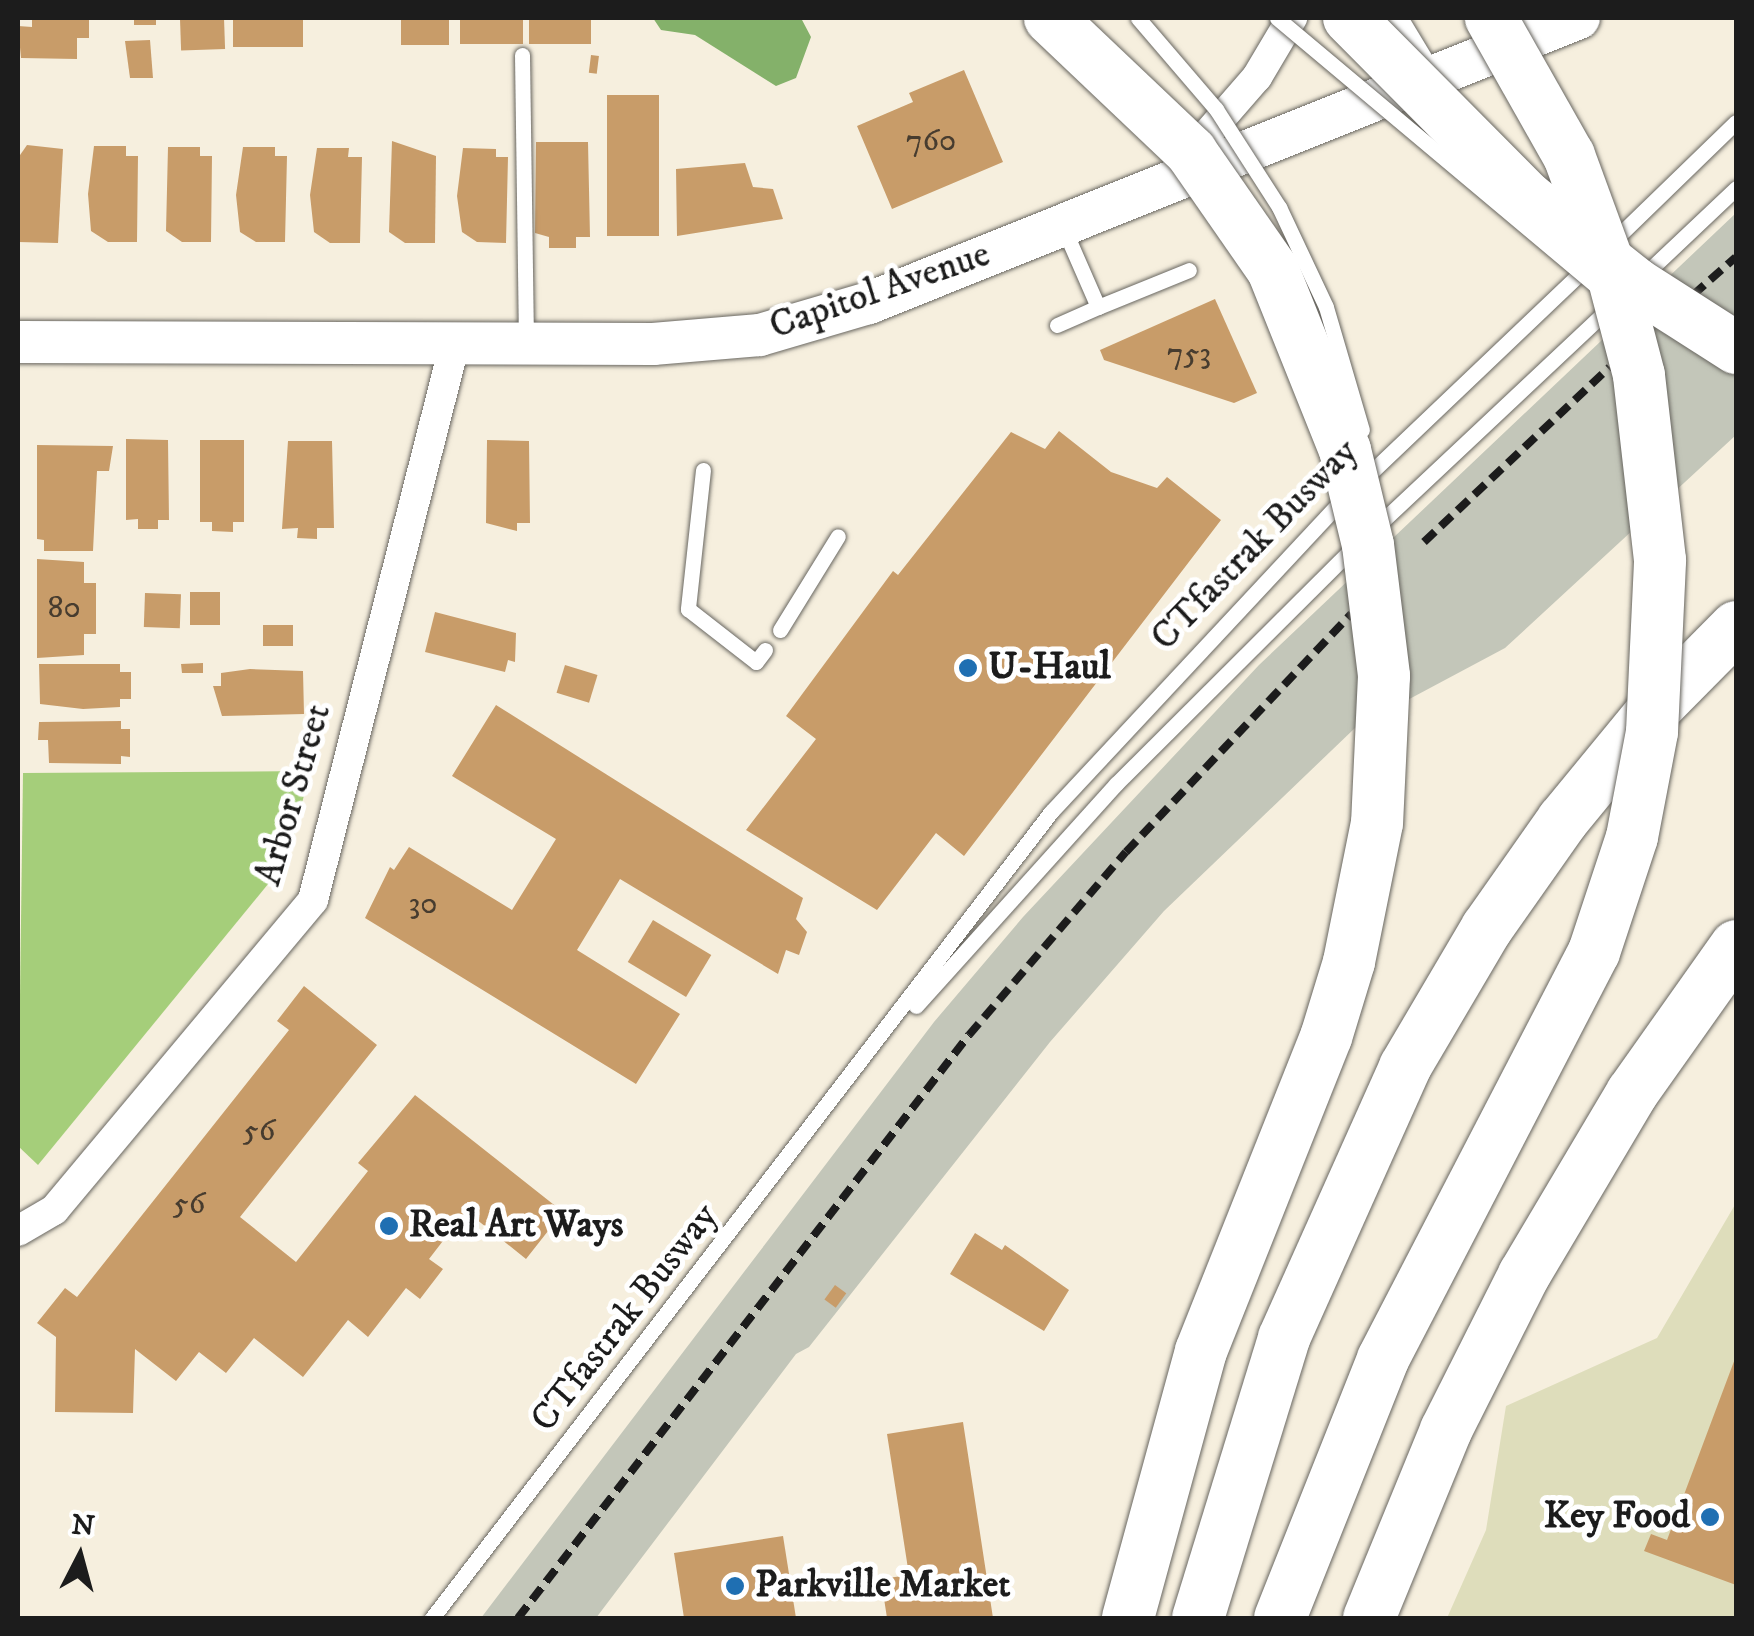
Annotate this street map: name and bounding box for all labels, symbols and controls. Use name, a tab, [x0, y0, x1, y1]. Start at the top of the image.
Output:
house number: 760	[906, 122, 956, 160]
street label: Capitol Avenue	[764, 232, 996, 350]
house number: 753	[1167, 335, 1211, 373]
street label: CTfastrak Busway	[1142, 429, 1368, 661]
house number: 80	[47, 589, 81, 627]
place label: U-Haul	[988, 645, 1111, 691]
marker: U-Haul	[957, 657, 979, 679]
street label: Arbor Street	[246, 699, 342, 891]
house number: 30	[408, 885, 438, 923]
house number: 56	[243, 1112, 275, 1150]
house number: 56	[173, 1185, 205, 1223]
street label: CTfastrak Busway	[522, 1195, 728, 1441]
place label: Real Art Ways	[409, 1203, 623, 1249]
marker: Real Art Ways	[378, 1215, 400, 1237]
place label: Key Food	[1544, 1494, 1690, 1540]
north arrow	[30, 1506, 130, 1606]
marker: Key Food	[1699, 1506, 1721, 1528]
text: N	[70, 1507, 96, 1544]
place label: Parkville Market	[755, 1563, 1010, 1609]
marker: Parkville Market	[724, 1575, 746, 1597]

